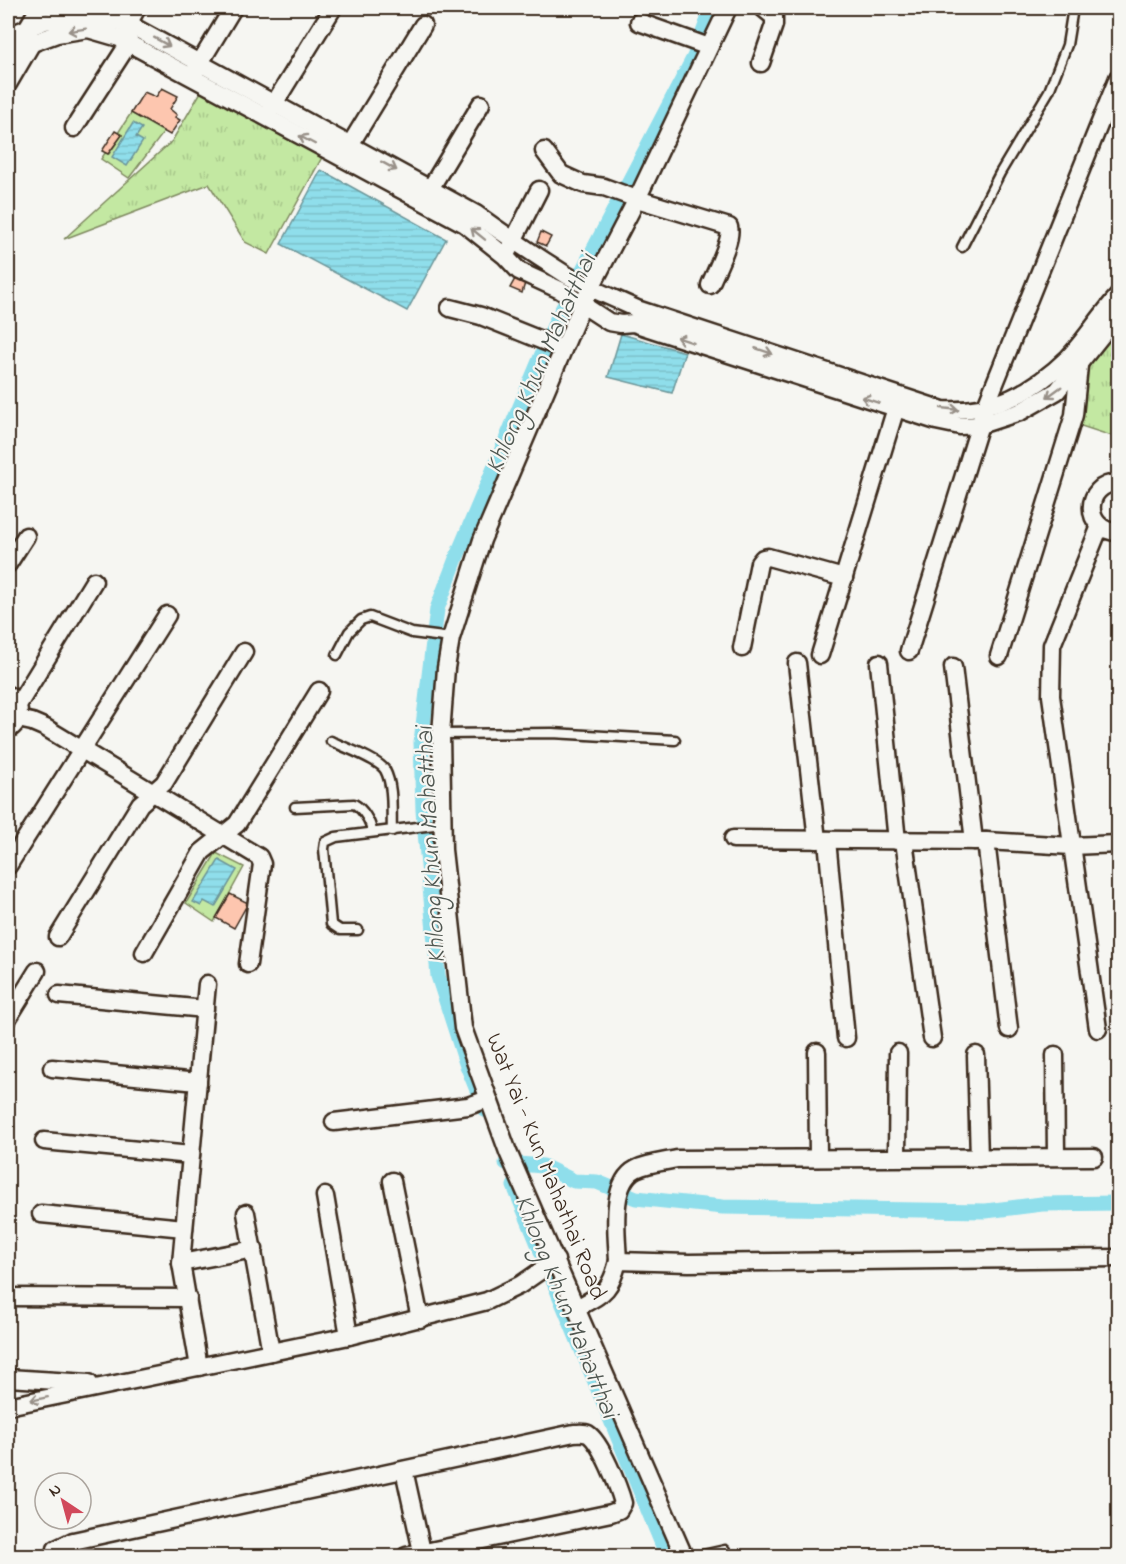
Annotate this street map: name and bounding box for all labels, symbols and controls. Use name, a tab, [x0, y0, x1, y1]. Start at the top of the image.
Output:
one-way arrow	[67, 25, 87, 36]
one-way arrow	[153, 37, 171, 48]
one-way arrow	[299, 134, 317, 145]
one-way arrow	[379, 161, 397, 172]
one-way arrow	[470, 228, 486, 241]
water label: Khlong Khun Mahatthai	[476, 246, 609, 480]
one-way arrow	[676, 334, 695, 345]
one-way arrow	[754, 346, 773, 357]
one-way arrow	[1046, 385, 1062, 398]
one-way arrow	[861, 394, 880, 405]
one-way arrow	[939, 404, 959, 415]
water label: Khlong Khun Mahatthai	[407, 723, 457, 965]
street label: Wat Yai - Kun Mahathai Road	[475, 1028, 615, 1306]
water label: Khlong Khun Mahatthai	[503, 1190, 628, 1426]
one-way arrow	[29, 1394, 49, 1405]
north arrow	[33, 1471, 93, 1531]
text: N	[44, 1477, 67, 1503]

